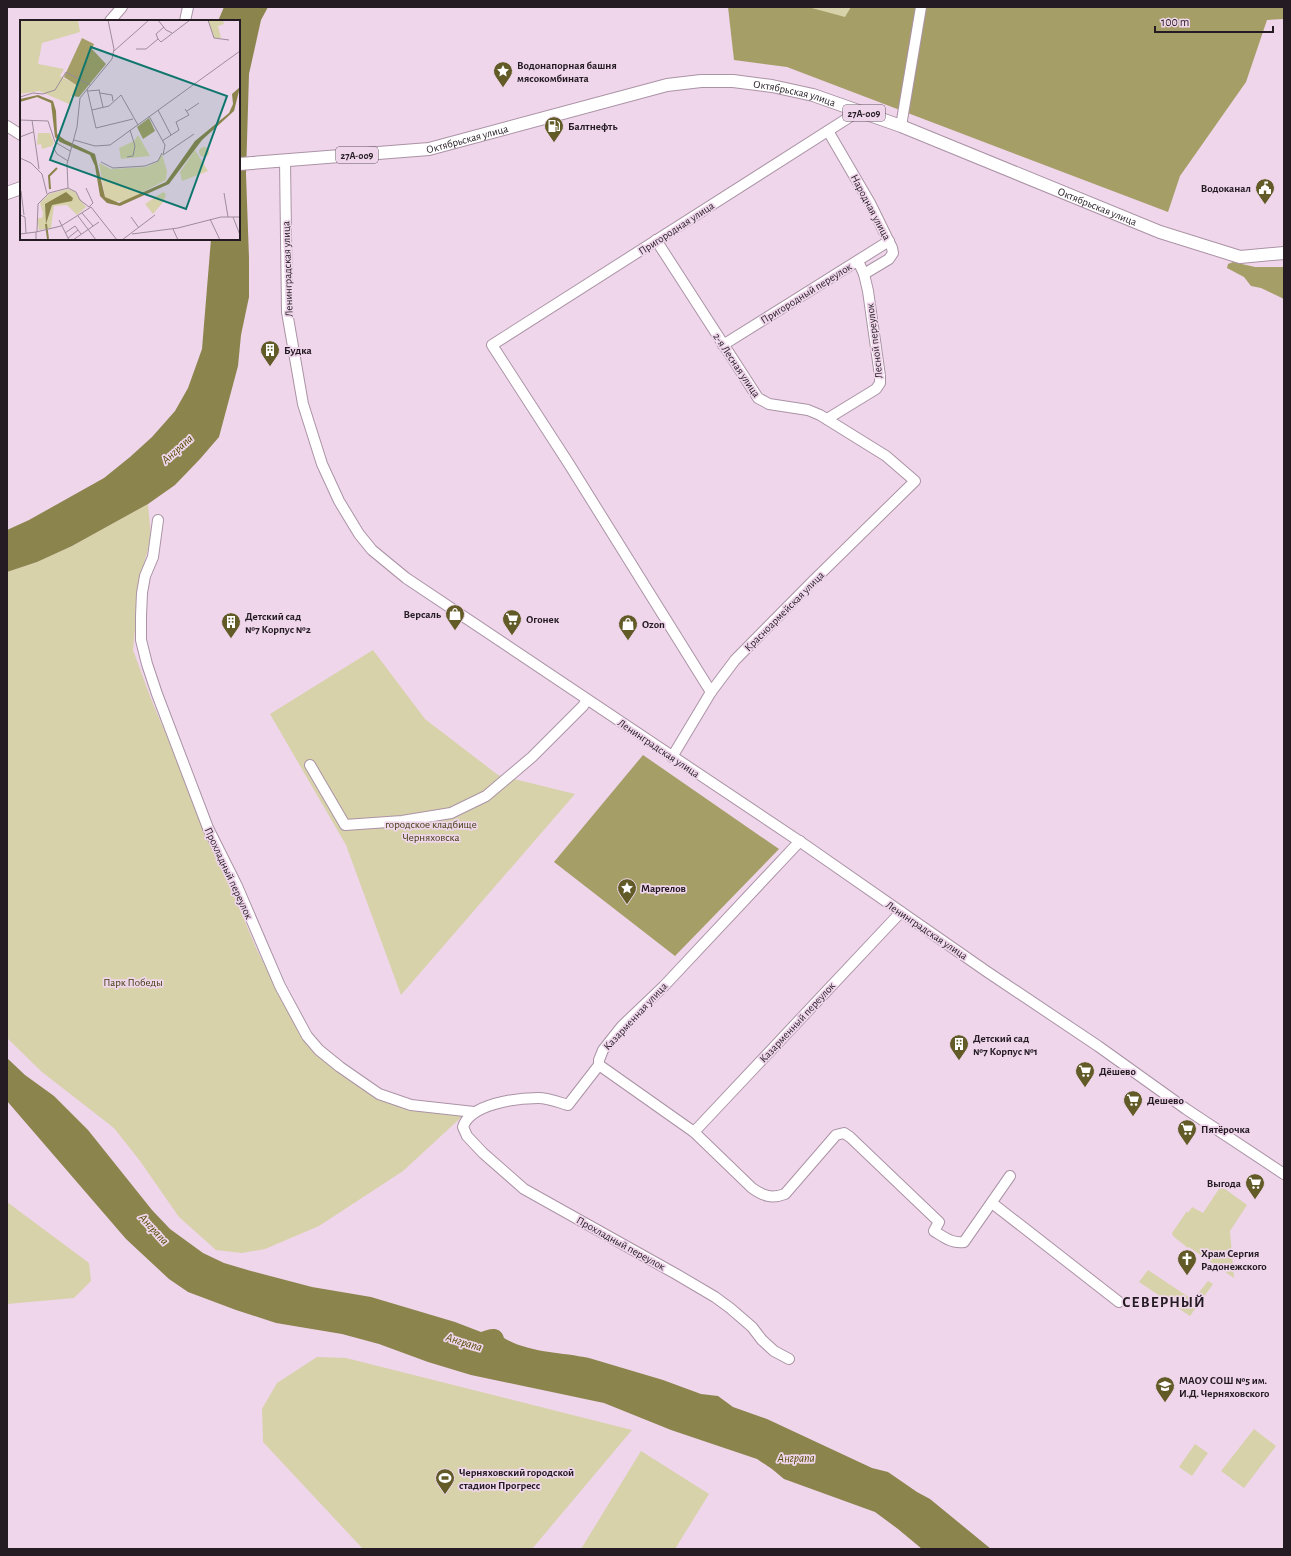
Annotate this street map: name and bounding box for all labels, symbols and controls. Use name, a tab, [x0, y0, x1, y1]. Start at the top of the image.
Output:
scale bar	[1155, 8, 1273, 34]
text: 100 m	[1161, 16, 1189, 28]
inset map	[20, 20, 240, 240]
place icon: Водонапорная башня мясокомбината	[492, 60, 514, 88]
place label: Водонапорная башня мясокомбината	[517, 60, 617, 84]
street label: Октябрьская улица	[753, 79, 837, 108]
road number: 27А-009	[843, 105, 885, 121]
fuel station icon: Балтнефть	[543, 115, 565, 143]
place label: Балтнефть	[568, 121, 618, 132]
street label: Октябрьская улица	[425, 123, 509, 156]
road number: 27А-009	[336, 147, 378, 163]
street label: Народная улица	[849, 173, 893, 242]
public building icon: Водоканал	[1254, 177, 1276, 205]
place label: Водоканал	[1201, 183, 1251, 194]
street label: Октябрьская улица	[1056, 186, 1138, 228]
street label: Пригородная улица	[637, 200, 716, 257]
street label: Ленинградская улица	[280, 221, 295, 317]
street label: Пригородный переулок	[759, 261, 854, 326]
street label: Лесной переулок	[864, 303, 885, 379]
street label: 2-я Лесная улица	[711, 331, 762, 399]
building icon: Будка	[259, 339, 281, 367]
place label: Будка	[284, 345, 312, 356]
water label: Анграпа	[158, 432, 196, 467]
street label: Красноармейская улица	[742, 569, 826, 653]
shop icon: Версаль	[444, 603, 466, 631]
supermarket icon: Огонек	[501, 608, 523, 636]
place label: Версаль	[404, 609, 442, 620]
building icon: Детский сад №7 Корпус №2	[220, 611, 242, 639]
place label: Детский сад №7 Корпус №2	[245, 611, 311, 635]
shop icon: Ozon	[617, 613, 639, 641]
place label: Огонек	[526, 614, 560, 625]
place label: Ozon	[642, 619, 665, 630]
street label: Ленинградская улица	[616, 717, 702, 780]
park label: городское кладбище Черняховска	[385, 819, 477, 843]
street label: Прохладный переулок	[202, 826, 255, 921]
place icon: Маргелов	[616, 877, 638, 905]
place label: Маргелов	[641, 883, 687, 894]
street label: Ленинградская улица	[884, 899, 970, 962]
park label: Парк Победы	[103, 977, 163, 988]
street label: Казарменный переулок	[757, 980, 837, 1065]
street label: Казарменная улица	[601, 981, 669, 1052]
building icon: Детский сад №7 Корпус №1	[948, 1033, 970, 1061]
place label: Детский сад №7 Корпус №1	[973, 1033, 1038, 1057]
supermarket icon: Дёшево	[1074, 1060, 1096, 1088]
place label: Дёшево	[1099, 1066, 1136, 1077]
supermarket icon: Дешево	[1122, 1089, 1144, 1117]
place label: Дешево	[1147, 1095, 1184, 1106]
supermarket icon: Пятёрочка	[1176, 1118, 1198, 1146]
place label: Пятёрочка	[1201, 1124, 1250, 1135]
supermarket icon: Выгода	[1244, 1172, 1266, 1200]
place label: Выгода	[1207, 1178, 1241, 1189]
water label: Анграпа	[135, 1210, 171, 1247]
street label: Прохладный переулок	[574, 1214, 667, 1272]
church icon: Храм Сергия Радонежского	[1176, 1248, 1198, 1276]
place label: Храм Сергия Радонежского	[1201, 1248, 1267, 1272]
district label: СЕВЕРНЫЙ	[1122, 1294, 1206, 1310]
water label: Анграпа	[443, 1331, 484, 1354]
school or university icon: МАОУ СОШ №5 им. И.Д. Черняховского	[1154, 1375, 1176, 1403]
place label: МАОУ СОШ №5 им. И.Д. Черняховского	[1179, 1375, 1270, 1399]
water label: Анграпа	[776, 1452, 815, 1465]
sports icon: Черняховский городской стадион Прогресс	[434, 1467, 456, 1495]
place label: Черняховский городской стадион Прогресс	[459, 1467, 574, 1491]

